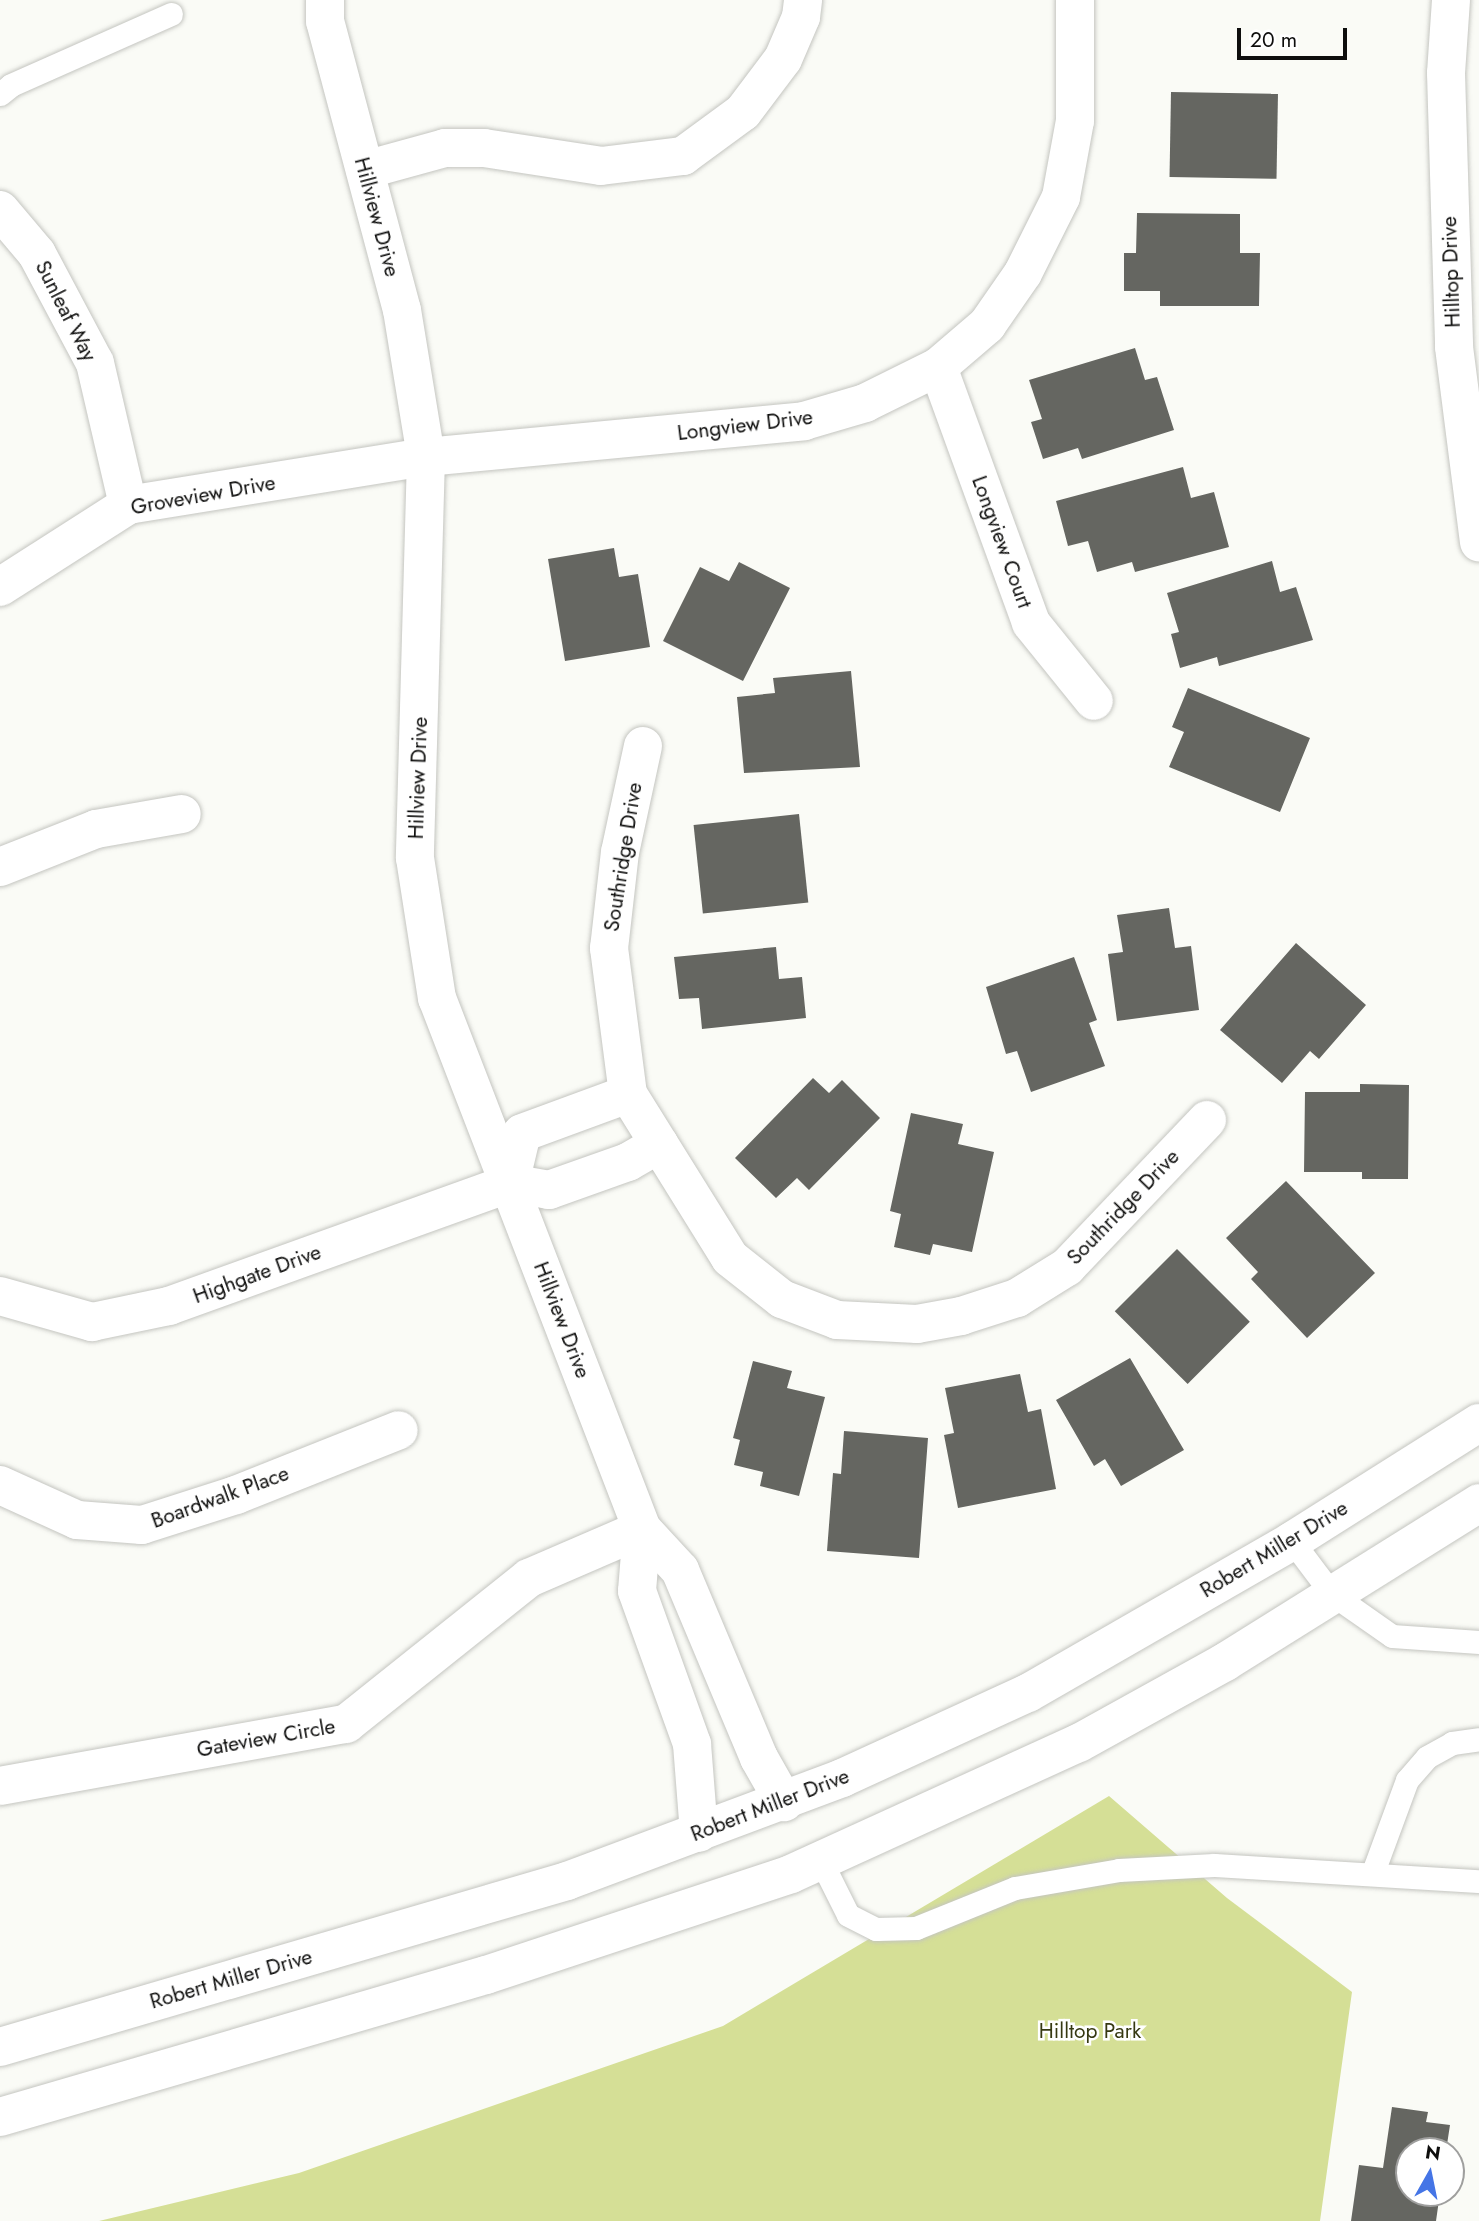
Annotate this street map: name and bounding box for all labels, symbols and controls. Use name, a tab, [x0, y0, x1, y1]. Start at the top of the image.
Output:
scale bar	[1241, 14, 1351, 58]
text: 20 m	[1250, 25, 1297, 55]
street label: Hillview Drive	[349, 155, 405, 279]
street label: Hilltop Drive	[1436, 216, 1466, 328]
street label: Sunleaf Way	[30, 256, 102, 366]
street label: Longview Drive	[676, 404, 814, 446]
street label: Groveview Drive	[129, 470, 277, 520]
street label: Longview Court	[966, 472, 1038, 612]
street label: Hillview Drive	[403, 716, 433, 840]
street label: Southridge Drive	[599, 781, 647, 933]
street label: Southridge Drive	[1062, 1144, 1184, 1270]
street label: Highgate Drive	[190, 1239, 324, 1309]
street label: Hillview Drive	[528, 1258, 596, 1382]
street label: Boardwalk Place	[148, 1460, 292, 1534]
street label: Robert Miller Drive	[1196, 1495, 1352, 1603]
street label: Gateview Circle	[195, 1713, 337, 1763]
street label: Robert Miller Drive	[687, 1763, 853, 1847]
street label: Robert Miller Drive	[147, 1944, 315, 2014]
park label: Hilltop Park	[1039, 2018, 1141, 2044]
north arrow	[1395, 2137, 1465, 2207]
text: N	[1423, 2138, 1443, 2167]

